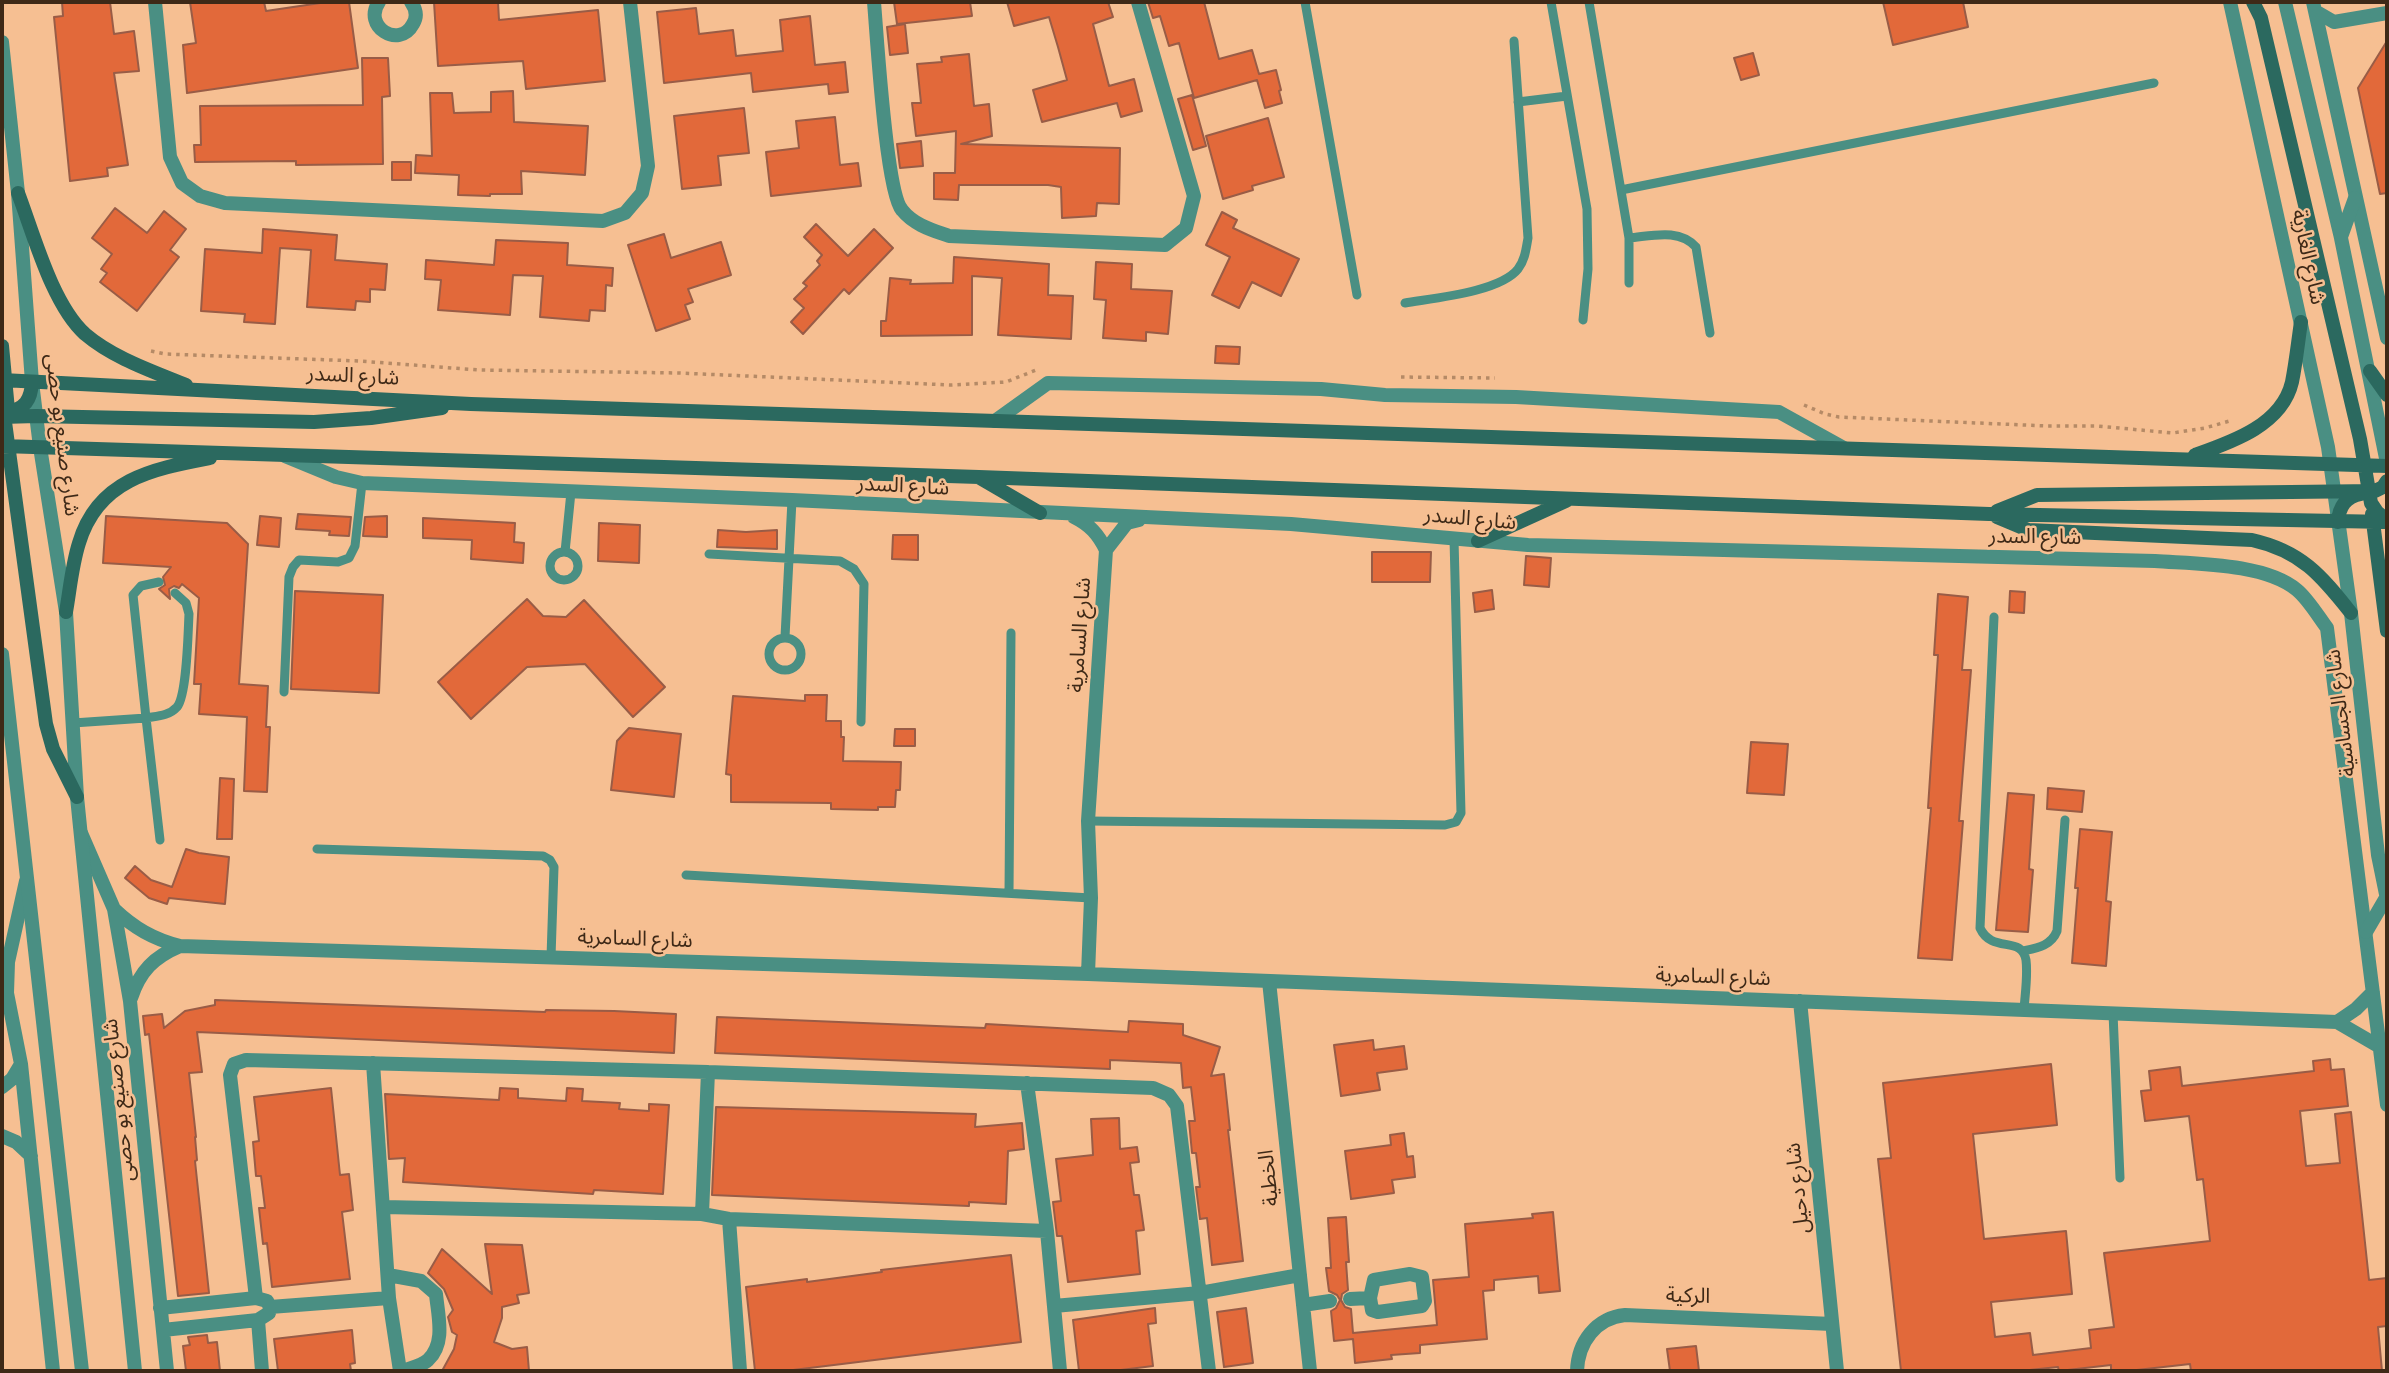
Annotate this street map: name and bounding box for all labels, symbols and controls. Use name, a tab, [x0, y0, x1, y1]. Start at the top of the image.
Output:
street label: شارع الغارية	[2286, 207, 2330, 307]
street label: شارع صنيع بو حصى	[40, 352, 84, 518]
street label: شارع السدر	[306, 361, 400, 391]
street label: شارع السدر	[856, 471, 950, 501]
street label: شارع السدر	[1423, 502, 1517, 536]
street label: شارع السدر	[1988, 524, 2082, 550]
street label: شارع السامرية	[1063, 577, 1097, 693]
street label: شارع الجساسية	[2321, 648, 2361, 778]
street label: شارع السامرية	[577, 924, 693, 954]
street label: شارع السامرية	[1655, 962, 1771, 992]
street label: شارع صنيع بو حصى	[98, 1017, 140, 1183]
street label: شارع دحيل	[1781, 1141, 1815, 1235]
street label: الخطية	[1254, 1148, 1284, 1208]
street label: الركية	[1665, 1283, 1711, 1309]

